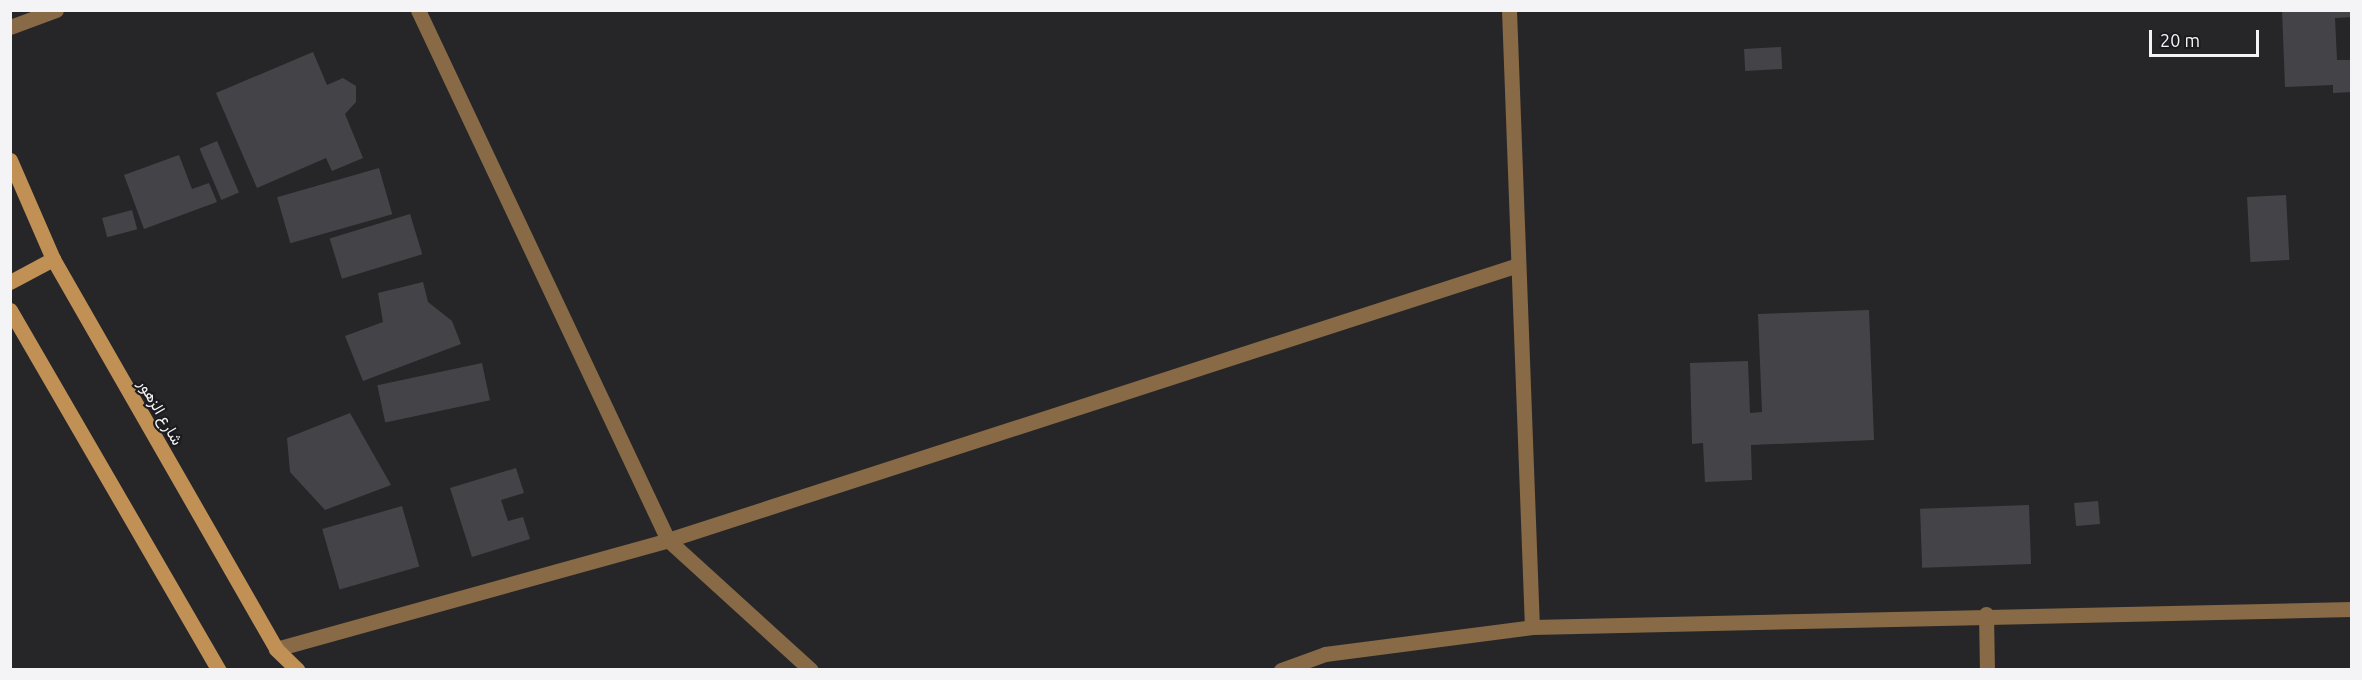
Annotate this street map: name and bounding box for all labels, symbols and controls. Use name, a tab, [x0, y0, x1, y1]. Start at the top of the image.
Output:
scale bar	[2152, 18, 2262, 56]
text: 20 m	[2160, 30, 2200, 50]
street label: شارع الزهور	[134, 376, 188, 448]

